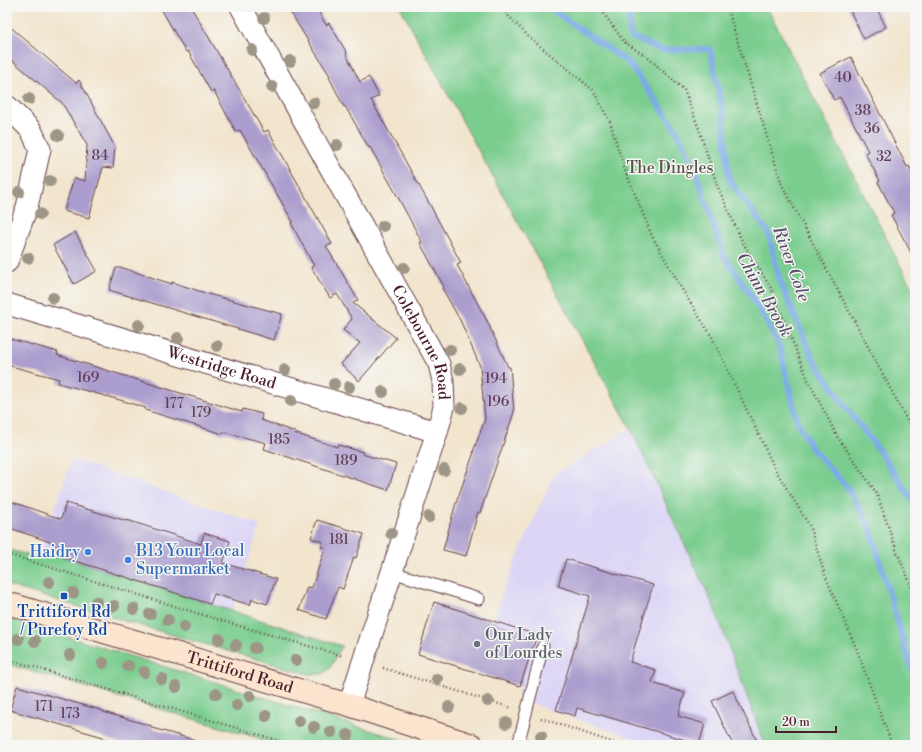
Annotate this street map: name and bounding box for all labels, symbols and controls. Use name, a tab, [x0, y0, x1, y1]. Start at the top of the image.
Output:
house number: 40	[834, 69, 852, 87]
house number: 38	[855, 102, 871, 120]
house number: 36	[864, 120, 881, 138]
house number: 84	[91, 147, 109, 165]
house number: 32	[876, 148, 892, 166]
park label: The Dingles	[626, 158, 714, 178]
water label: River Cole	[767, 222, 815, 305]
water label: Chinn Brook	[731, 249, 797, 341]
street label: Colebourne Road	[387, 281, 454, 400]
street label: Westridge Road	[164, 342, 279, 394]
house number: 169	[77, 369, 99, 387]
house number: 194	[485, 370, 507, 388]
house number: 196	[487, 393, 510, 411]
house number: 177	[164, 395, 184, 413]
house number: 179	[191, 404, 211, 422]
house number: 185	[268, 431, 290, 449]
house number: 189	[335, 452, 357, 470]
house number: 181	[329, 531, 349, 549]
place label: B13 Your Local Supermarket	[135, 541, 245, 579]
place label: Haidry	[29, 542, 80, 562]
marker: Haidry	[83, 547, 93, 557]
marker: B13 Your Local Supermarket	[123, 555, 133, 565]
marker: Trittiford Rd / Purefoy Rd	[59, 591, 69, 601]
place label: Trittiford Rd / Purefoy Rd	[17, 602, 111, 640]
place label: Our Lady of Lourdes	[485, 625, 563, 663]
marker: Our Lady of Lourdes	[472, 639, 482, 649]
street label: Trittiford Road	[184, 647, 296, 698]
house number: 171	[35, 698, 53, 716]
house number: 173	[60, 705, 80, 723]
scale bar	[776, 708, 836, 734]
text: 20 m	[782, 715, 810, 730]

